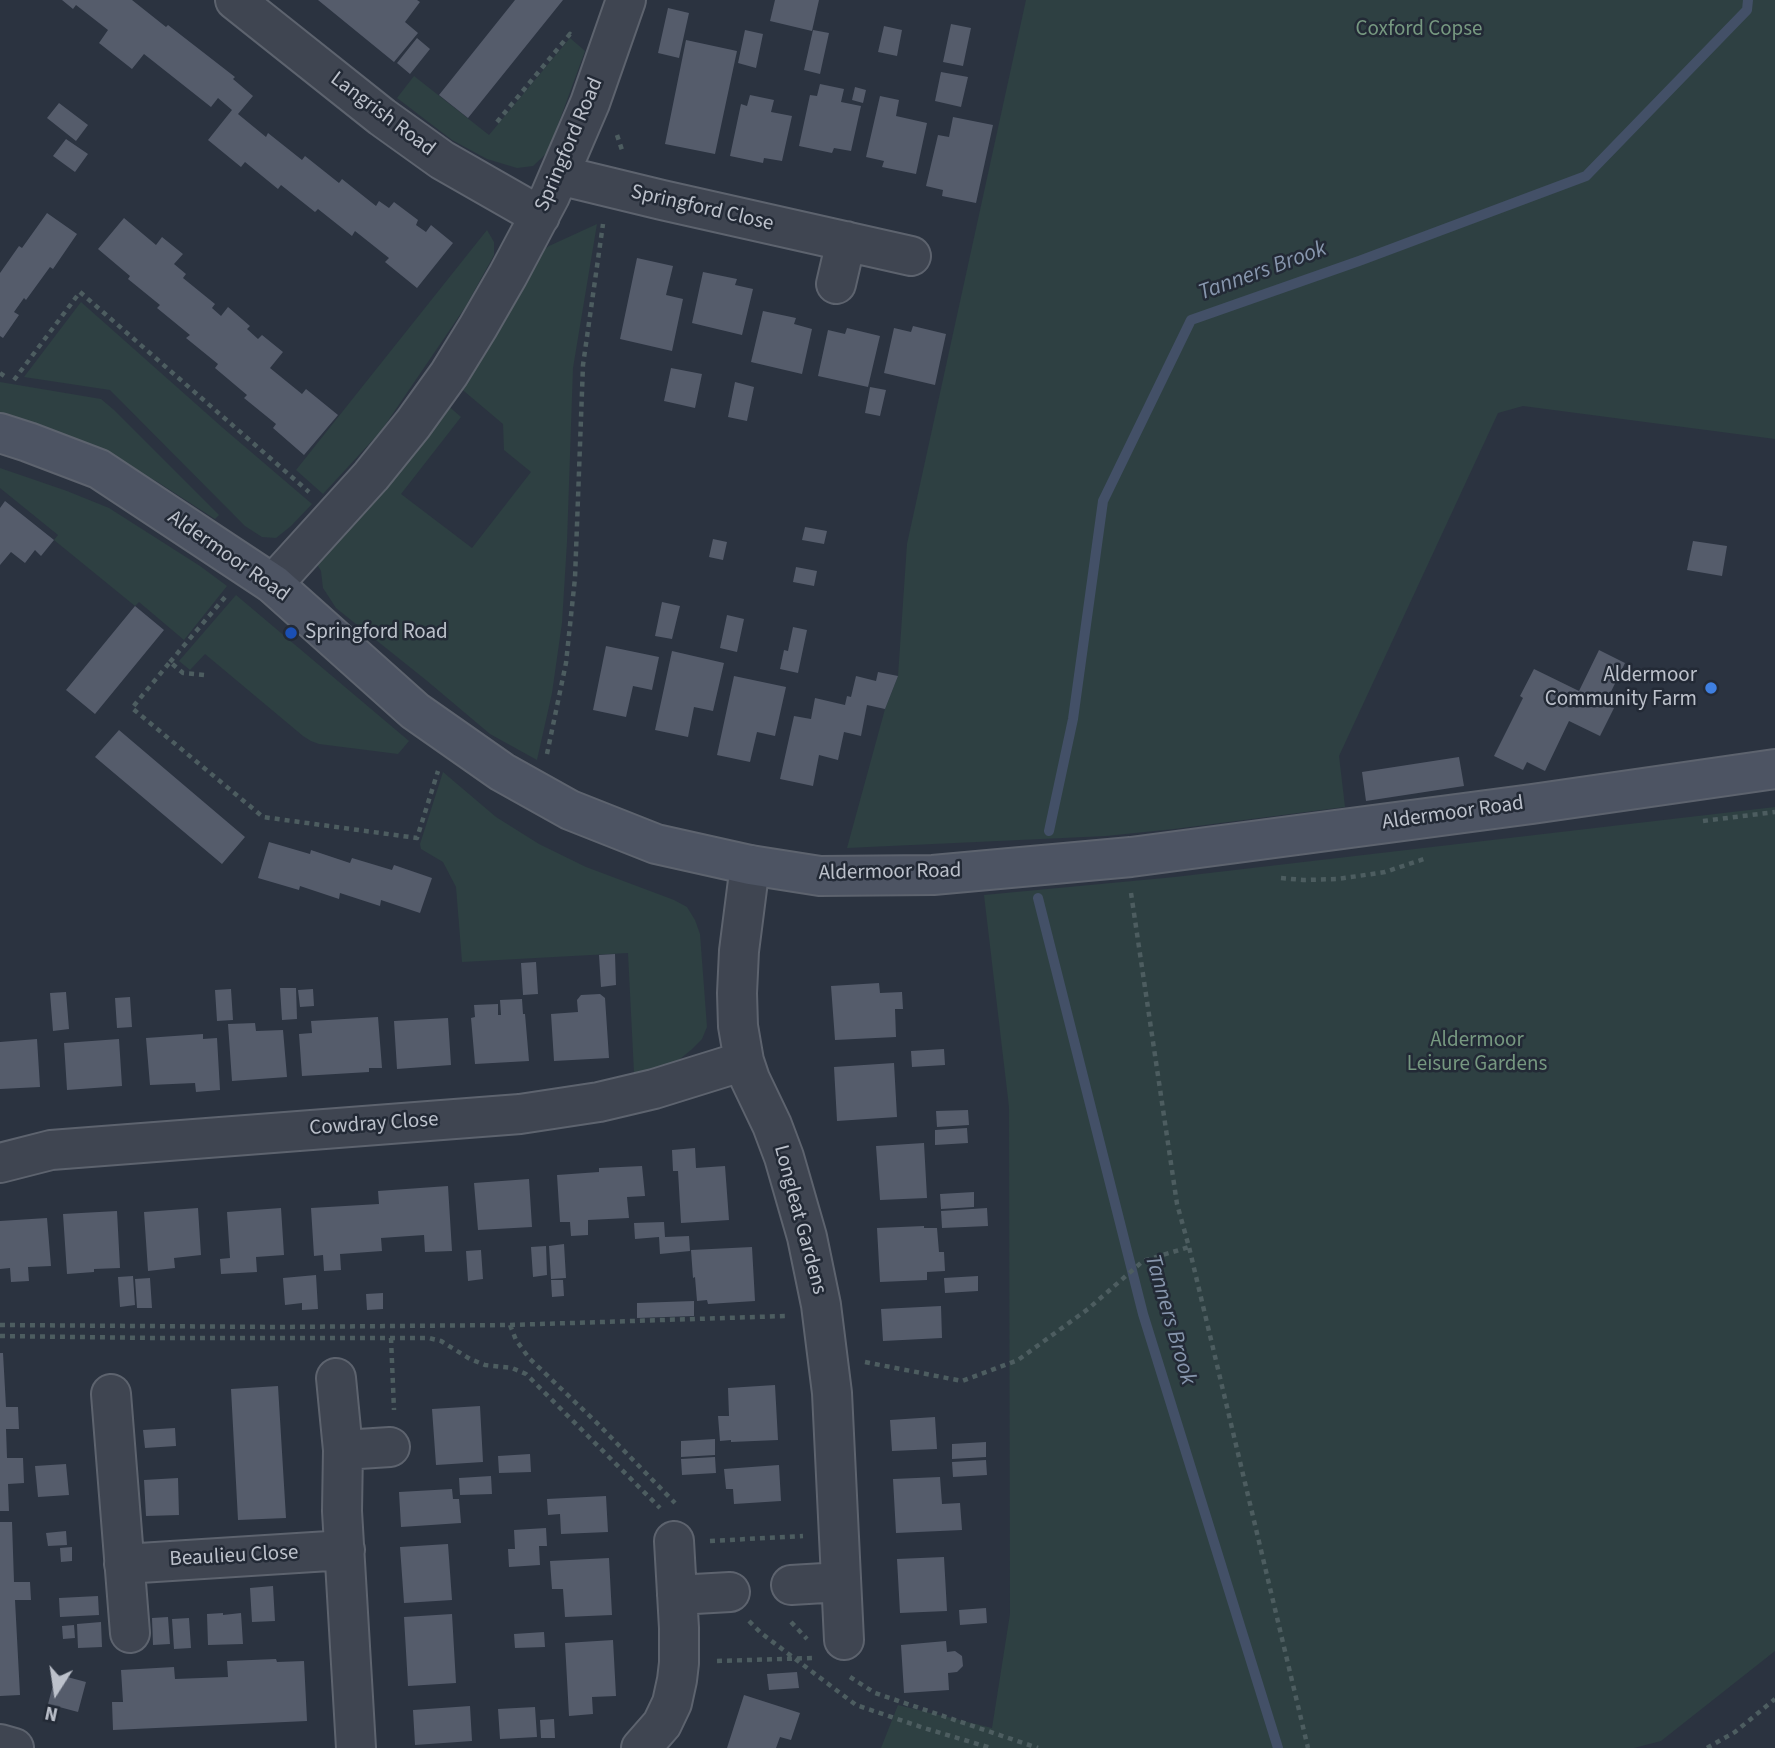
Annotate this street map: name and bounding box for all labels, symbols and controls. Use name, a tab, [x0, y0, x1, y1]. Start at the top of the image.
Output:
park label: Coxford Copse	[1356, 17, 1482, 43]
street label: Langrish Road	[325, 67, 439, 163]
street label: Springford Road	[531, 74, 609, 216]
street label: Springford Close	[628, 180, 776, 238]
water label: Tanners Brook	[1195, 236, 1331, 308]
street label: Aldermoor Road	[162, 506, 294, 608]
place label: Springford Road	[305, 620, 448, 646]
marker: Springford Road	[283, 625, 299, 641]
place label: Aldermoor Community Farm	[1545, 663, 1697, 713]
marker: Aldermoor Community Farm	[1703, 680, 1719, 696]
street label: Aldermoor Road	[1381, 792, 1525, 836]
street label: Aldermoor Road	[818, 859, 962, 887]
park label: Aldermoor Leisure Gardens	[1407, 1028, 1547, 1078]
street label: Cowdray Close	[309, 1108, 439, 1142]
street label: Longleat Gardens	[767, 1143, 831, 1297]
water label: Tanners Brook	[1137, 1252, 1201, 1388]
street label: Beaulieu Close	[169, 1541, 299, 1573]
north arrow	[21, 1657, 91, 1727]
text: N	[43, 1699, 61, 1728]

